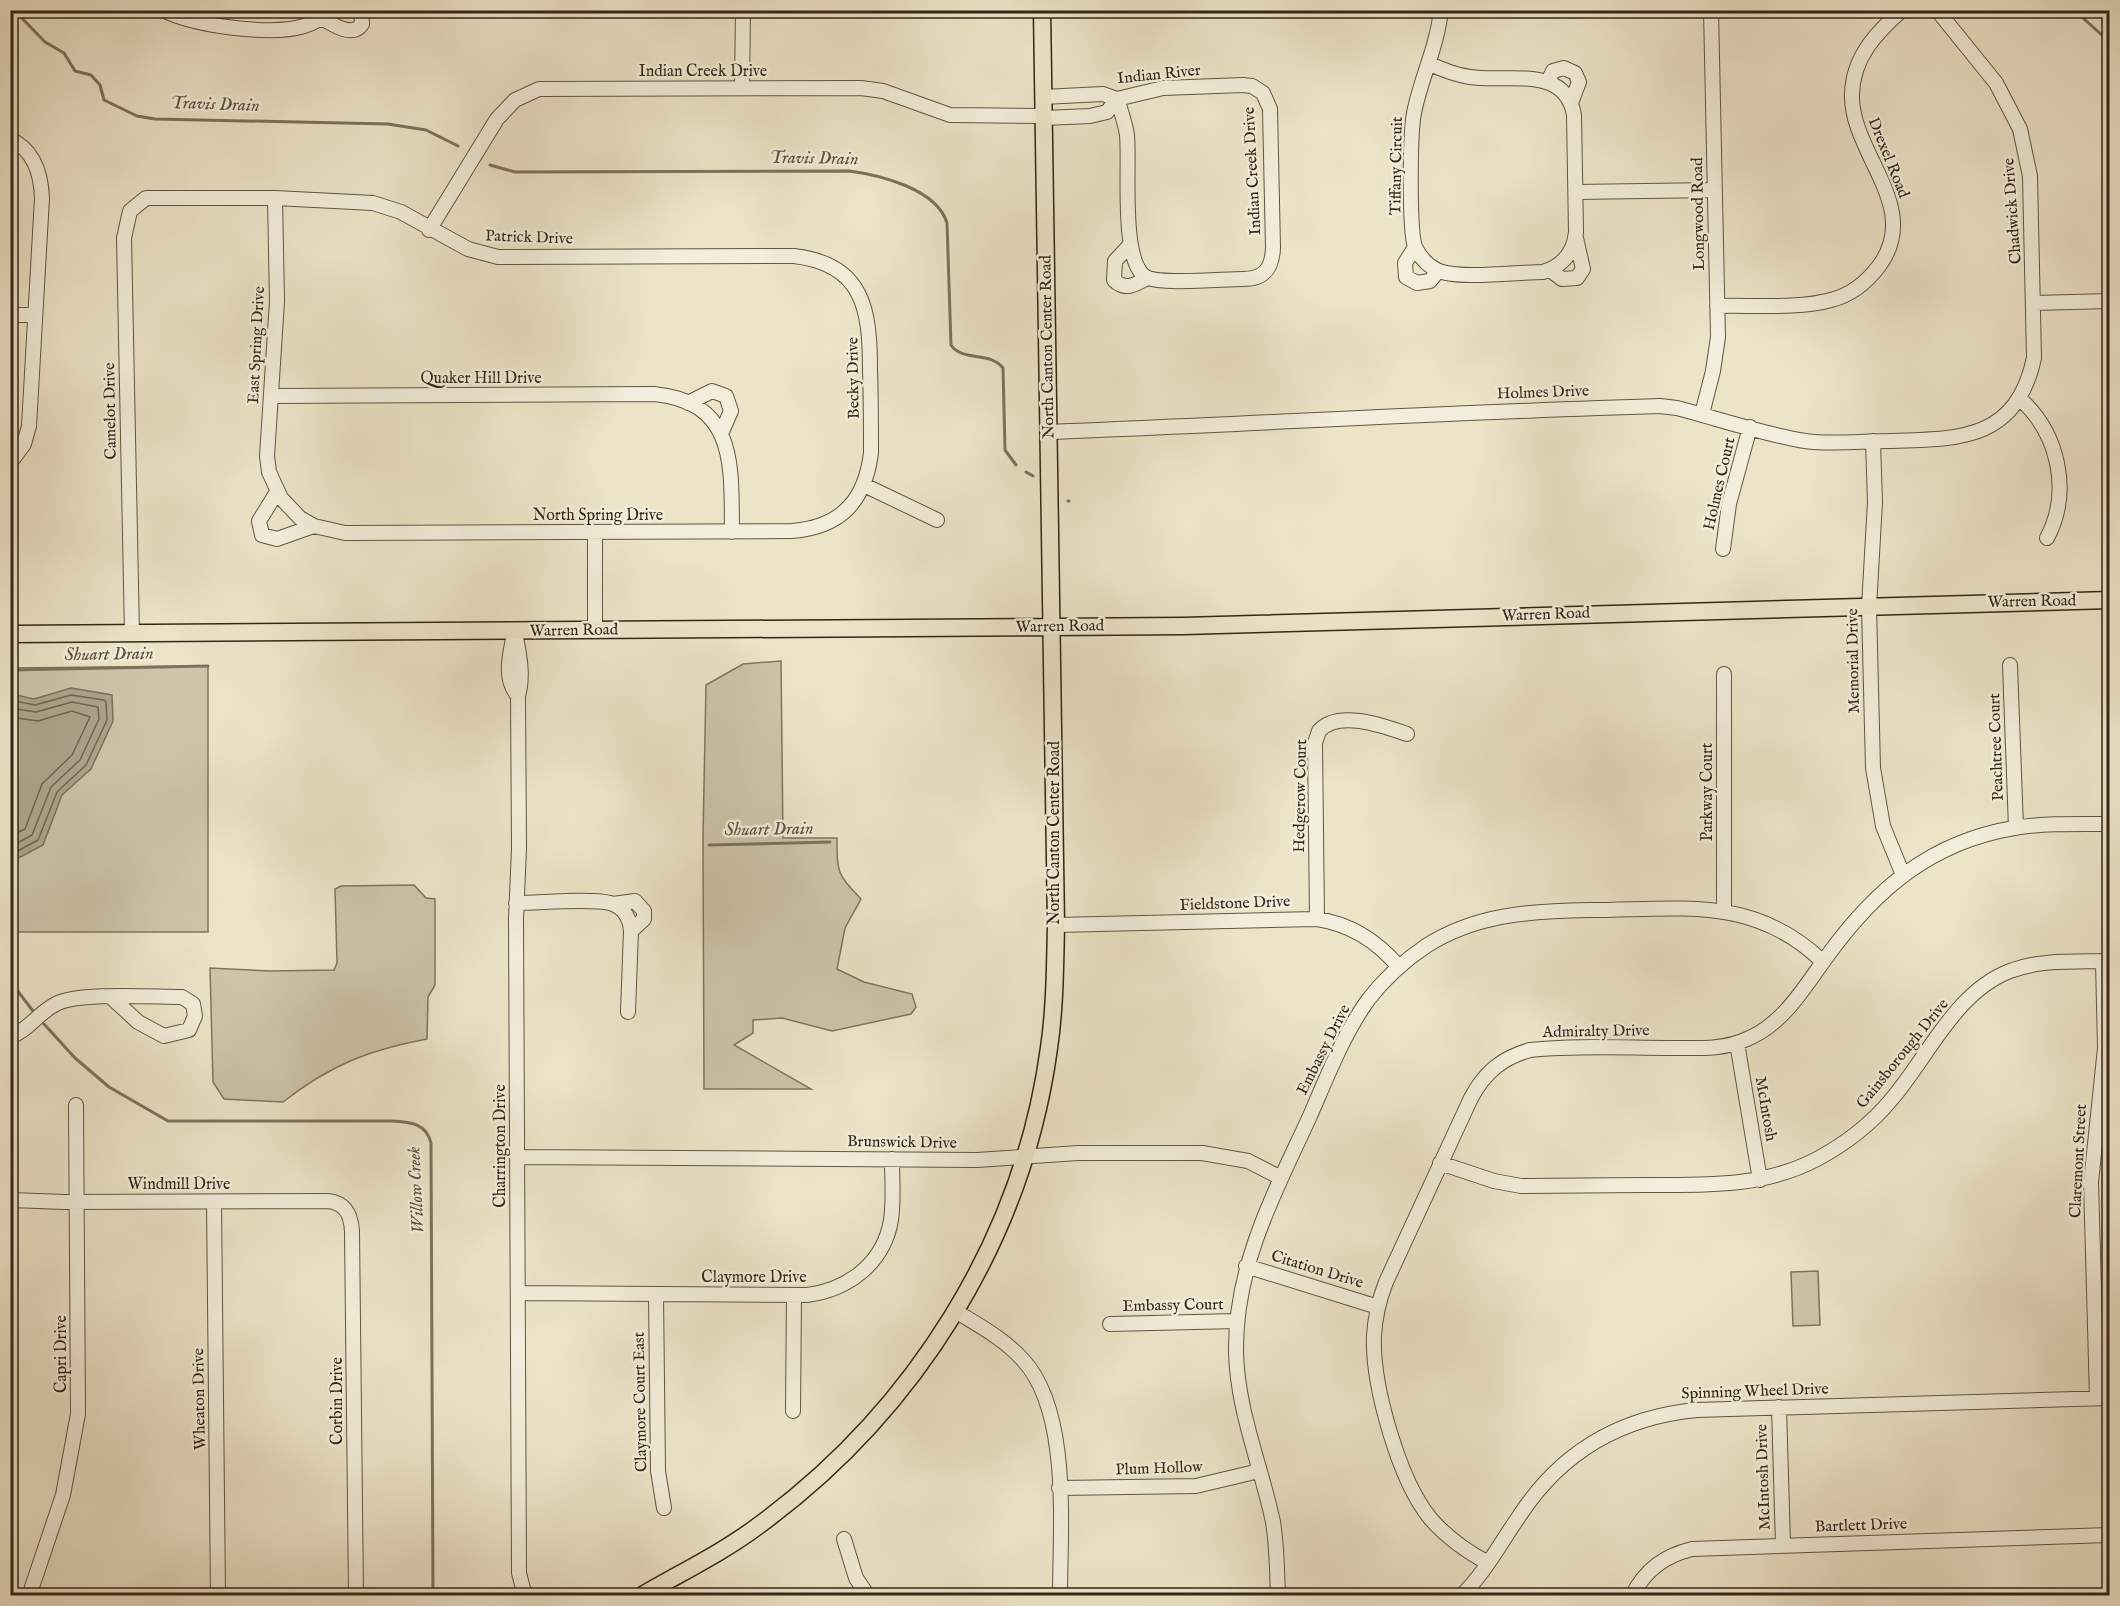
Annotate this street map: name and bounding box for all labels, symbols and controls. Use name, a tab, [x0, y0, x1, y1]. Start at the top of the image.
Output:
street label: Indian River	[1116, 61, 1202, 89]
street label: Indian Creek Drive	[639, 62, 767, 82]
water label: Travis Drain	[170, 92, 260, 118]
street label: Indian Creek Drive	[1240, 106, 1266, 236]
street label: Drexel Road	[1863, 115, 1913, 202]
street label: Tiffany Circuit	[1386, 116, 1408, 215]
water label: Travis Drain	[769, 147, 859, 171]
street label: Longwood Road	[1688, 157, 1710, 271]
street label: Chadwick Drive	[1999, 157, 2027, 265]
street label: Patrick Drive	[485, 226, 573, 250]
street label: North Canton Center Road	[1036, 254, 1060, 439]
street label: East Spring Drive	[244, 286, 270, 404]
street label: Becky Drive	[843, 337, 865, 419]
street label: Camelot Drive	[100, 362, 122, 460]
street label: Quaker Hill Drive	[420, 369, 542, 389]
street label: Holmes Drive	[1496, 381, 1590, 405]
street label: Holmes Court	[1700, 435, 1741, 532]
street label: North Spring Drive	[533, 506, 663, 526]
street label: Warren Road	[1988, 591, 2077, 613]
street label: Warren Road	[1501, 603, 1591, 627]
street label: Memorial Drive	[1843, 608, 1865, 714]
street label: Warren Road	[1016, 616, 1105, 638]
street label: Warren Road	[530, 620, 619, 642]
water label: Shuart Drain	[64, 643, 154, 667]
street label: Peachtree Court	[1985, 692, 2009, 801]
street label: Hedgerow Court	[1290, 739, 1312, 853]
street label: North Canton Center Road	[1045, 741, 1065, 925]
street label: Parkway Court	[1698, 742, 1718, 841]
water label: Shuart Drain	[724, 818, 814, 842]
street label: Fieldstone Drive	[1179, 892, 1291, 916]
street label: Gainsborough Drive	[1852, 995, 1954, 1113]
street label: Embassy Drive	[1293, 1001, 1355, 1099]
street label: Admiralty Drive	[1541, 1021, 1650, 1043]
street label: McIntosh	[1749, 1075, 1781, 1143]
street label: Charrington Drive	[491, 1084, 511, 1208]
street label: Claremont Street	[2066, 1103, 2092, 1218]
street label: Brunswick Drive	[847, 1132, 957, 1154]
water label: Willow Creek	[403, 1146, 431, 1234]
street label: Windmill Drive	[128, 1175, 230, 1195]
street label: Citation Drive	[1268, 1246, 1366, 1294]
street label: Claymore Drive	[701, 1268, 807, 1288]
street label: Embassy Court	[1122, 1295, 1224, 1317]
street label: Capri Drive	[52, 1315, 72, 1393]
street label: Claymore Court East	[630, 1331, 652, 1472]
street label: Wheaton Drive	[189, 1348, 211, 1450]
street label: Corbin Drive	[328, 1357, 348, 1445]
street label: Spinning Wheel Drive	[1681, 1379, 1829, 1405]
street label: McIntosh Drive	[1752, 1424, 1776, 1530]
street label: Plum Hollow	[1115, 1457, 1204, 1481]
street label: Bartlett Drive	[1815, 1514, 1907, 1538]

